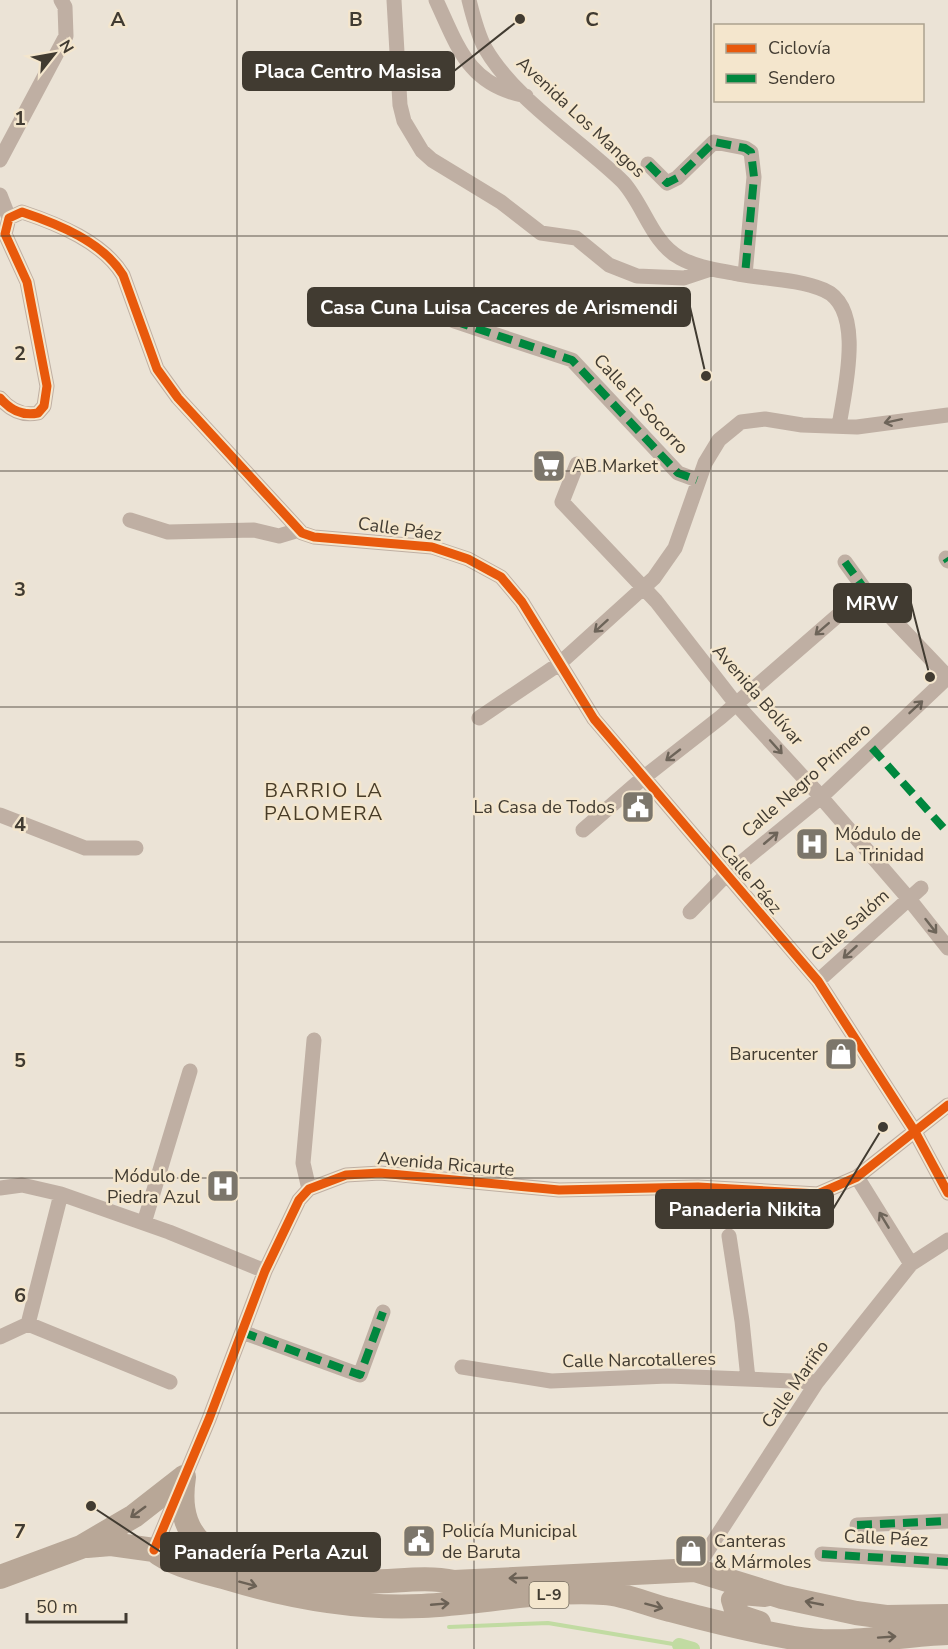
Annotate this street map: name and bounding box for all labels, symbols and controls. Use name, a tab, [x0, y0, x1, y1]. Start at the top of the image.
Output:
text: A	[111, 6, 126, 33]
text: B	[349, 6, 363, 33]
text: C	[585, 6, 599, 33]
north arrow	[24, 24, 84, 84]
legend	[714, 24, 924, 102]
text: N	[53, 36, 79, 58]
text: Ciclovía	[768, 36, 831, 60]
street label: Avenida Los Mangos	[511, 51, 651, 183]
callout: Placa Centro Masisa	[243, 52, 454, 90]
text: Placa Centro Masisa	[254, 58, 442, 85]
text: Sendero	[768, 66, 835, 90]
text: 1	[14, 105, 26, 132]
callout: Casa Cuna Luisa Caceres de Arismendi	[308, 288, 690, 326]
text: Casa Cuna Luisa Caceres de Arismendi	[320, 294, 678, 321]
text: 2	[14, 340, 26, 367]
street label: Calle El Socorro	[588, 349, 694, 459]
one-way arrow	[884, 416, 903, 428]
supermarket icon: AB Market	[531, 448, 567, 484]
place label: AB Market	[572, 454, 659, 478]
street label: Calle Páez	[356, 511, 444, 547]
text: 3	[14, 576, 26, 603]
callout: MRW	[834, 584, 911, 622]
text: MRW	[845, 590, 899, 617]
one-way arrow	[594, 619, 609, 633]
one-way arrow	[815, 622, 830, 636]
street label: Avenida Bolívar	[707, 639, 809, 751]
one-way arrow	[908, 700, 923, 715]
street label: Calle Negro Primero	[736, 717, 876, 843]
one-way arrow	[769, 739, 783, 754]
one-way arrow	[665, 748, 681, 761]
district label: BARRIO LA PALOMERA	[264, 777, 384, 827]
public building icon: La Casa de Todos	[620, 789, 656, 825]
place label: La Casa de Todos	[474, 795, 615, 819]
text: 4	[14, 811, 26, 838]
place label: Módulo de La Trinidad	[835, 822, 924, 867]
hospital icon: Módulo de La Trinidad	[794, 826, 830, 862]
one-way arrow	[763, 831, 779, 844]
street label: Calle Páez	[715, 839, 787, 919]
street label: Calle Salóm	[806, 883, 894, 967]
one-way arrow	[924, 918, 937, 934]
one-way arrow	[843, 945, 858, 959]
shop icon: Barucenter	[823, 1036, 859, 1072]
place label: Barucenter	[730, 1042, 819, 1066]
text: 5	[14, 1047, 26, 1074]
street label: Avenida Ricaurte	[377, 1146, 515, 1182]
place label: Módulo de Piedra Azul	[107, 1164, 201, 1209]
hospital icon: Módulo de Piedra Azul	[205, 1168, 241, 1204]
callout: Panaderia Nikita	[656, 1190, 833, 1228]
text: Panaderia Nikita	[669, 1196, 821, 1223]
one-way arrow	[877, 1212, 890, 1229]
text: 6	[14, 1282, 26, 1309]
street label: Calle Mariño	[756, 1335, 834, 1433]
street label: Calle Narcotalleres	[562, 1347, 716, 1373]
one-way arrow	[130, 1506, 146, 1518]
text: 7	[14, 1518, 26, 1545]
place label: Policía Municipal de Baruta	[442, 1519, 578, 1564]
public building icon: Policía Municipal de Baruta	[401, 1523, 437, 1559]
street label: Calle Páez	[843, 1524, 929, 1552]
place label: Canteras & Mármoles	[714, 1529, 811, 1574]
callout: Panadería Perla Azul	[161, 1533, 380, 1571]
shop icon: Canteras & Mármoles	[673, 1533, 709, 1569]
text: Panadería Perla Azul	[174, 1539, 369, 1566]
one-way arrow	[509, 1573, 529, 1584]
one-way arrow	[238, 1579, 257, 1591]
road number: L-9	[530, 1582, 568, 1608]
scale bar	[27, 1586, 126, 1624]
text: 50 m	[36, 1595, 78, 1619]
one-way arrow	[804, 1597, 824, 1608]
one-way arrow	[430, 1598, 450, 1609]
one-way arrow	[644, 1601, 663, 1612]
one-way arrow	[877, 1631, 897, 1642]

